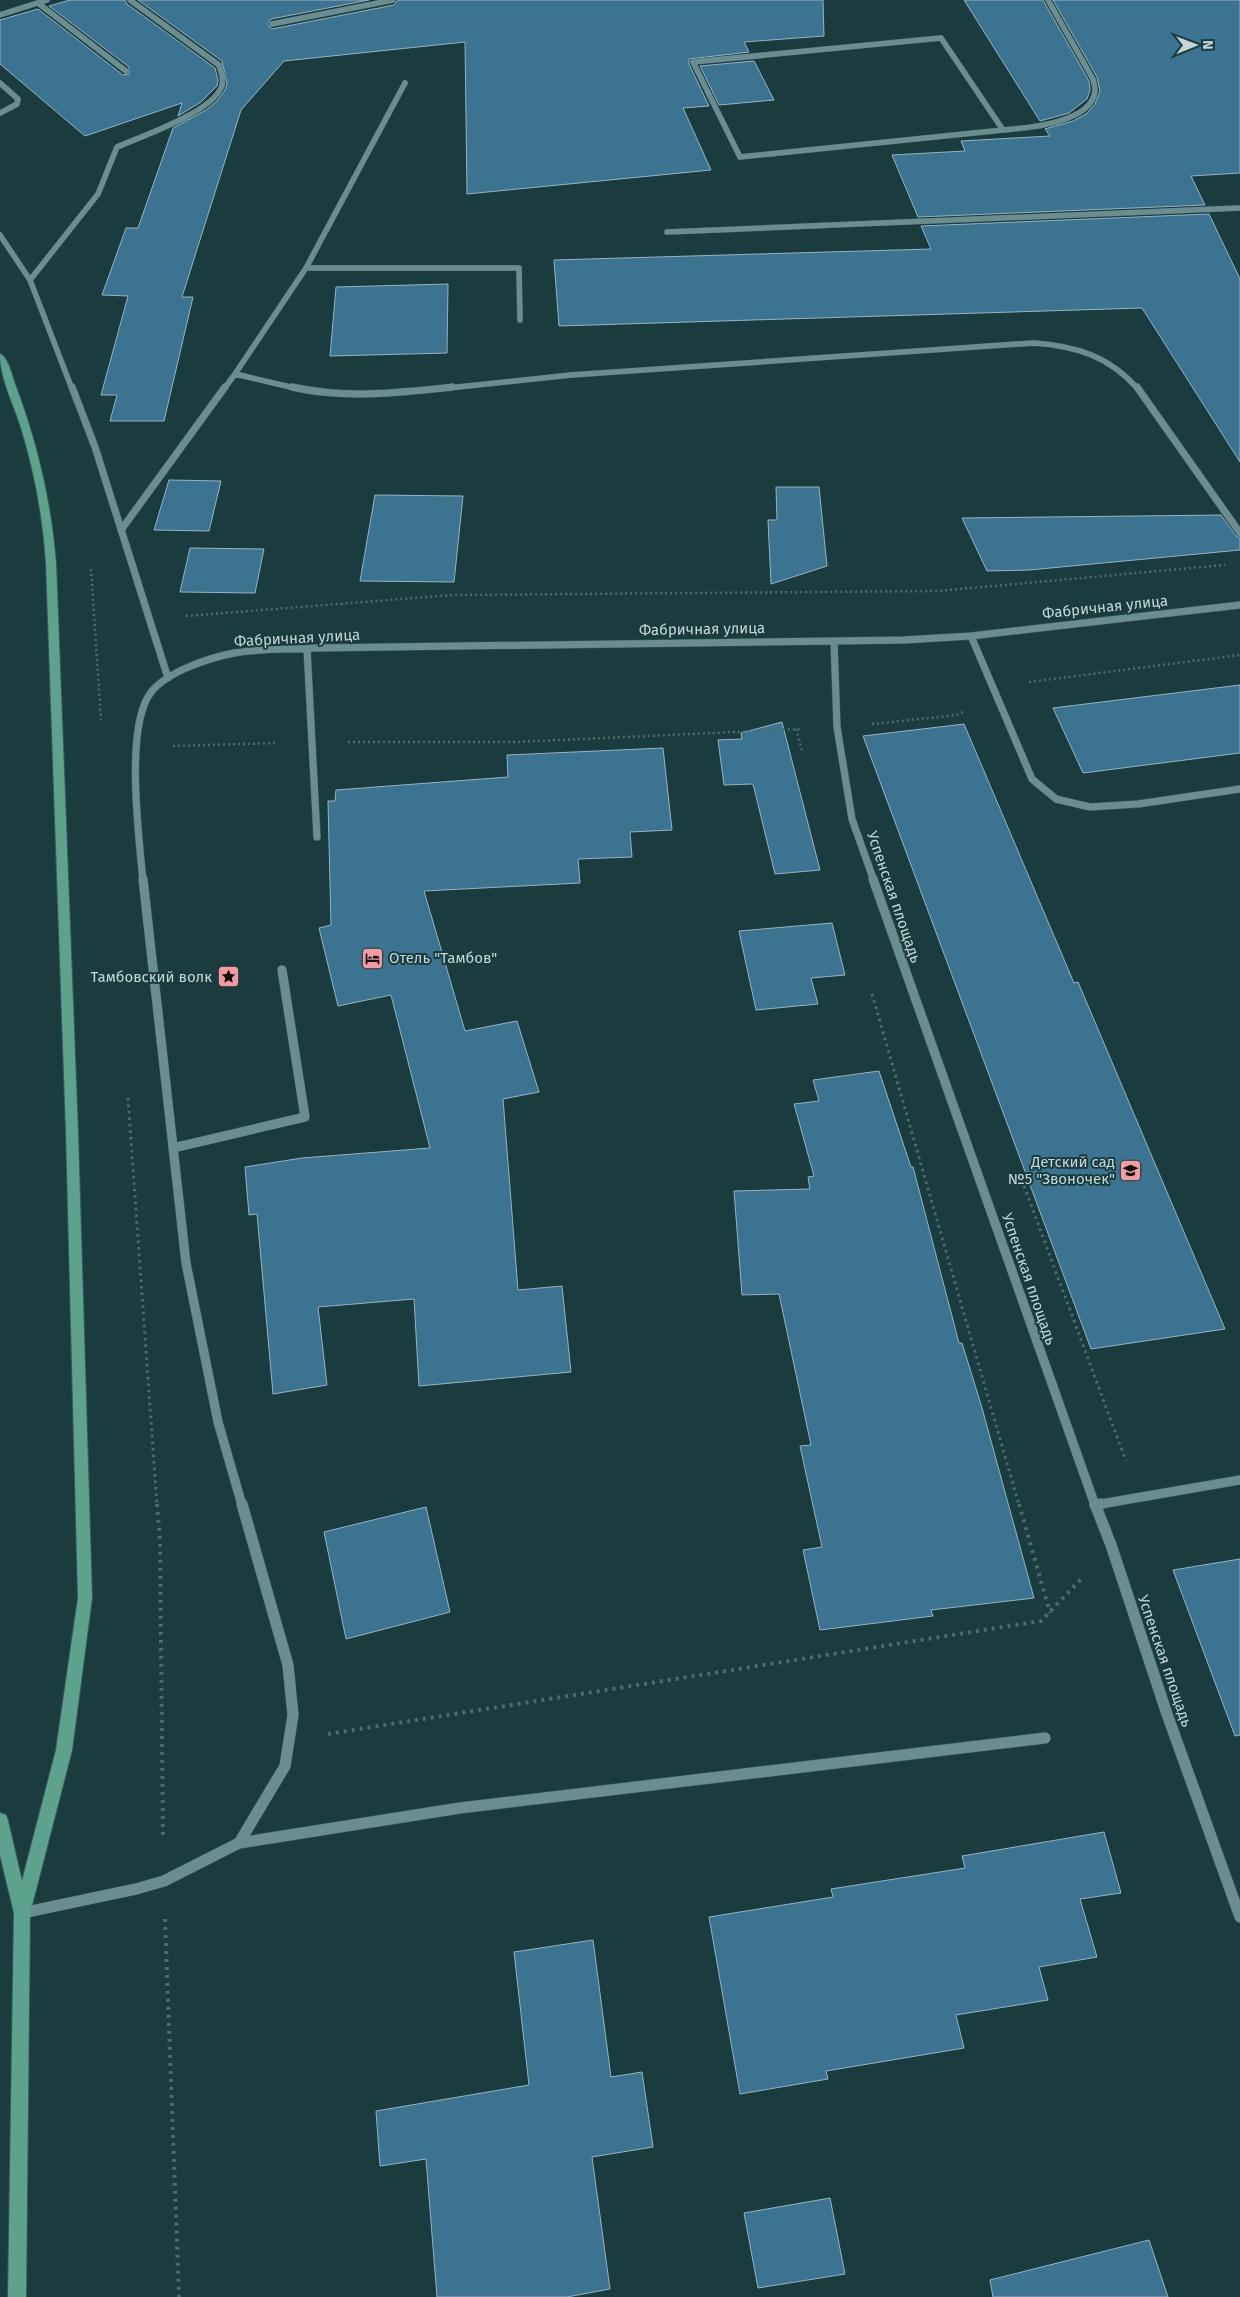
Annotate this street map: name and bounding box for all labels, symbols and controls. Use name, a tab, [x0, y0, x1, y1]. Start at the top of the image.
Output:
north arrow	[1170, 20, 1220, 70]
text: N	[1199, 40, 1216, 50]
street label: Фабричная улица	[1041, 591, 1169, 623]
street label: Фабричная улица	[639, 619, 765, 639]
street label: Фабричная улица	[233, 626, 361, 650]
street label: Успенская площадь	[863, 829, 925, 965]
hotel icon: Отель "Тамбов"	[361, 946, 385, 970]
place label: Отель "Тамбов"	[389, 949, 497, 967]
place icon: Тамбовский волк	[216, 965, 240, 989]
place label: Тамбовский волк	[91, 968, 212, 986]
place label: Детский сад №5 "Звоночек"	[1008, 1153, 1115, 1188]
school or university icon: Детский сад №5 "Звоночек"	[1119, 1159, 1143, 1183]
street label: Успенская площадь	[998, 1211, 1060, 1347]
street label: Успенская площадь	[1134, 1593, 1196, 1729]

